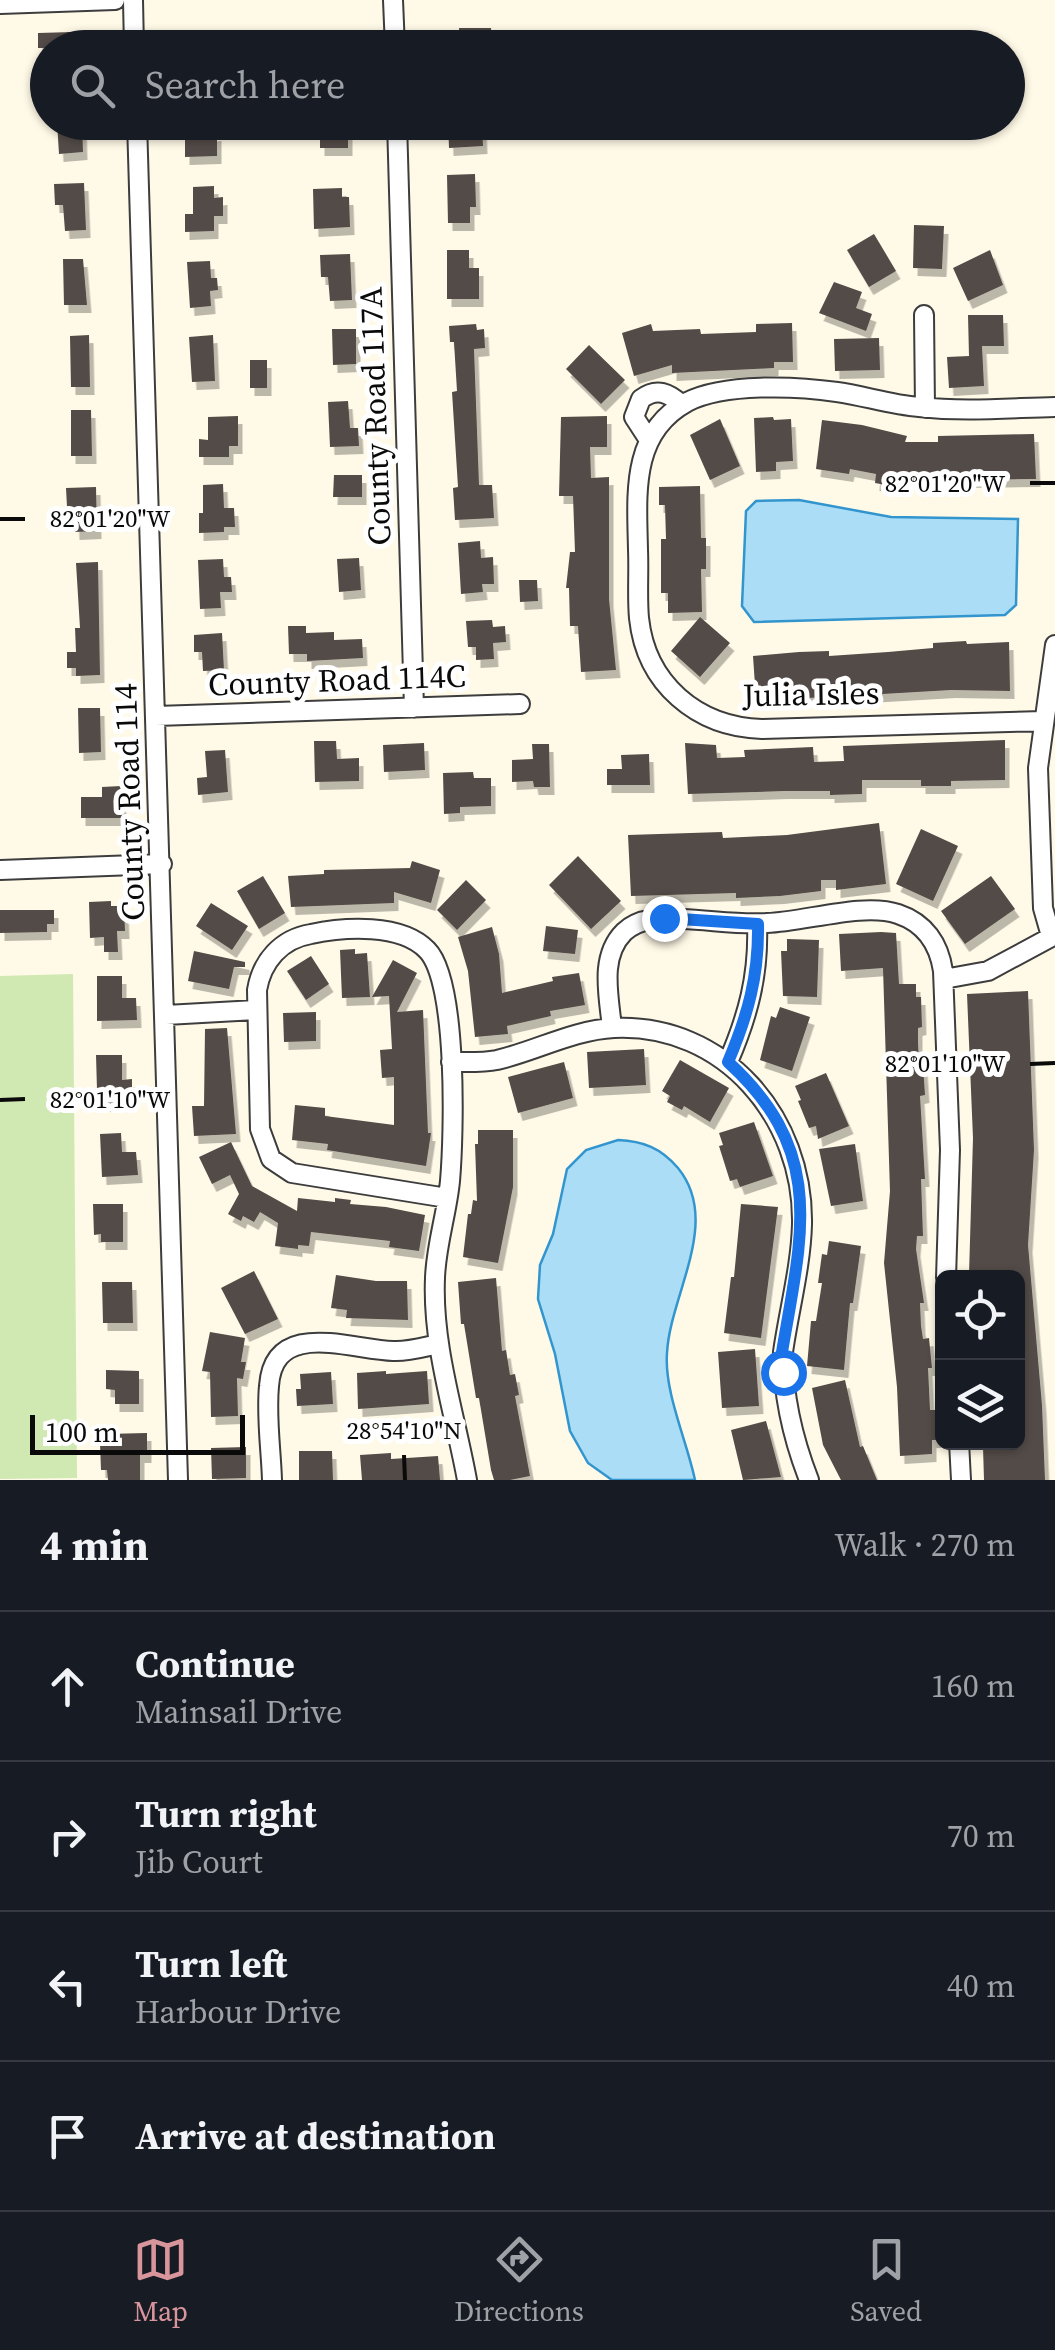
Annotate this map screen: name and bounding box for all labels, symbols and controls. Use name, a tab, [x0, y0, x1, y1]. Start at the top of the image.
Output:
search box	[30, 30, 1025, 140]
icon: search	[65, 58, 120, 113]
text: Search here	[145, 59, 345, 111]
street label: County Road 117A	[348, 286, 402, 546]
text: 82°01'20"W	[885, 466, 1005, 500]
text: 82°01'20"W	[50, 501, 170, 535]
street label: County Road 114C	[207, 654, 467, 706]
street label: Julia Isles	[741, 671, 880, 717]
street label: County Road 114	[103, 683, 155, 921]
route end	[642, 896, 688, 942]
text: 82°01'10"W	[885, 1046, 1005, 1080]
text: 82°01'10"W	[50, 1082, 170, 1116]
map controls	[935, 1270, 1025, 1450]
button: locate	[935, 1270, 1025, 1360]
route start	[761, 1350, 807, 1396]
button: layers	[935, 1360, 1025, 1450]
scale bar	[30, 1410, 245, 1454]
text: 100 m	[45, 1413, 119, 1451]
text: 28°54'10"N	[346, 1413, 462, 1447]
text: 4 min	[40, 1516, 149, 1574]
text: Walk · 270 m	[834, 1523, 1015, 1567]
text: Continue	[135, 1638, 295, 1690]
icon: ahead	[40, 1659, 95, 1714]
text: 160 m	[931, 1664, 1015, 1708]
text: Mainsail Drive	[135, 1690, 342, 1734]
text: Turn right	[135, 1788, 317, 1840]
icon: right	[40, 1809, 95, 1864]
text: 70 m	[947, 1814, 1015, 1858]
text: Jib Court	[135, 1840, 263, 1884]
text: Turn left	[135, 1938, 287, 1990]
icon: left	[40, 1959, 95, 2014]
text: 40 m	[947, 1964, 1015, 2008]
text: Harbour Drive	[135, 1990, 341, 2034]
icon: arrive	[40, 2109, 95, 2164]
text: Arrive at destination	[135, 2110, 496, 2162]
tab: Map	[133, 2232, 188, 2330]
tab: Directions	[454, 2232, 584, 2330]
tab: Saved	[850, 2232, 922, 2330]

